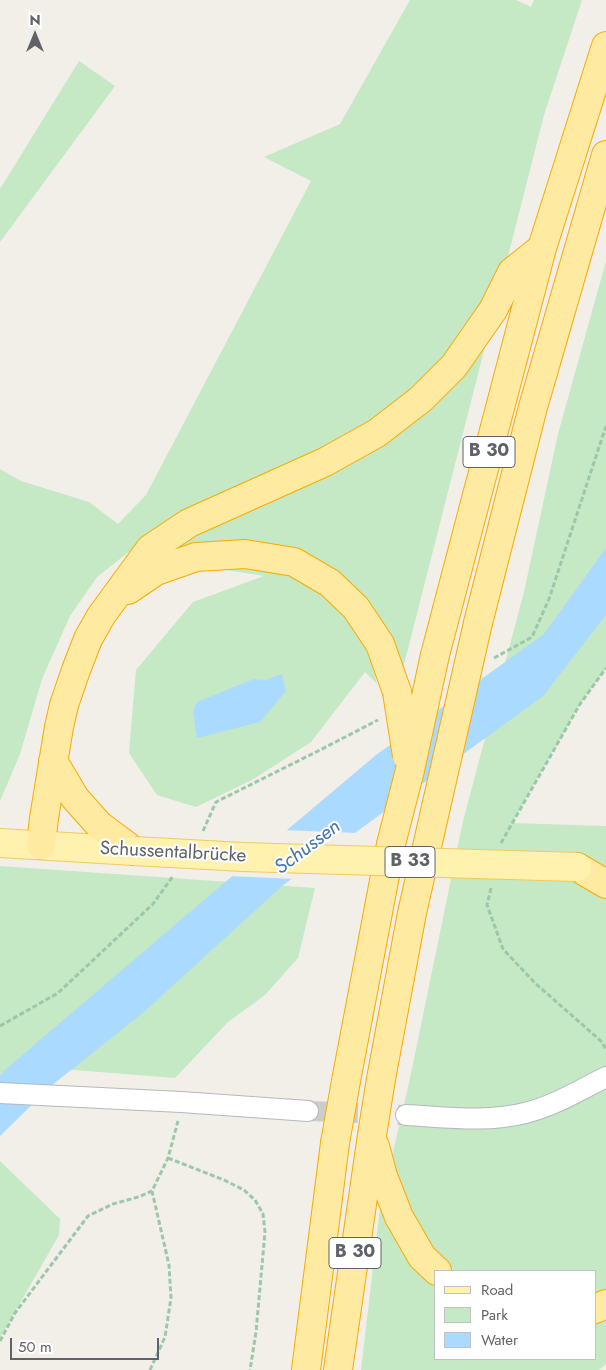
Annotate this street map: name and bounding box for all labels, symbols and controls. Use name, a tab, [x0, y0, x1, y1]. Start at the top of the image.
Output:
north arrow	[10, 10, 60, 60]
text: N	[29, 10, 41, 30]
road number: B 30	[463, 437, 515, 468]
water label: Schussen	[270, 816, 346, 880]
street label: Schussentalbrücke	[99, 838, 247, 868]
road number: B 33	[385, 846, 435, 878]
road number: B 30	[329, 1238, 381, 1268]
legend	[434, 1270, 596, 1360]
text: Road	[481, 1279, 513, 1301]
text: Park	[481, 1304, 508, 1326]
scale bar	[12, 1328, 161, 1360]
text: Water	[481, 1329, 518, 1351]
text: 50 m	[18, 1336, 52, 1358]

